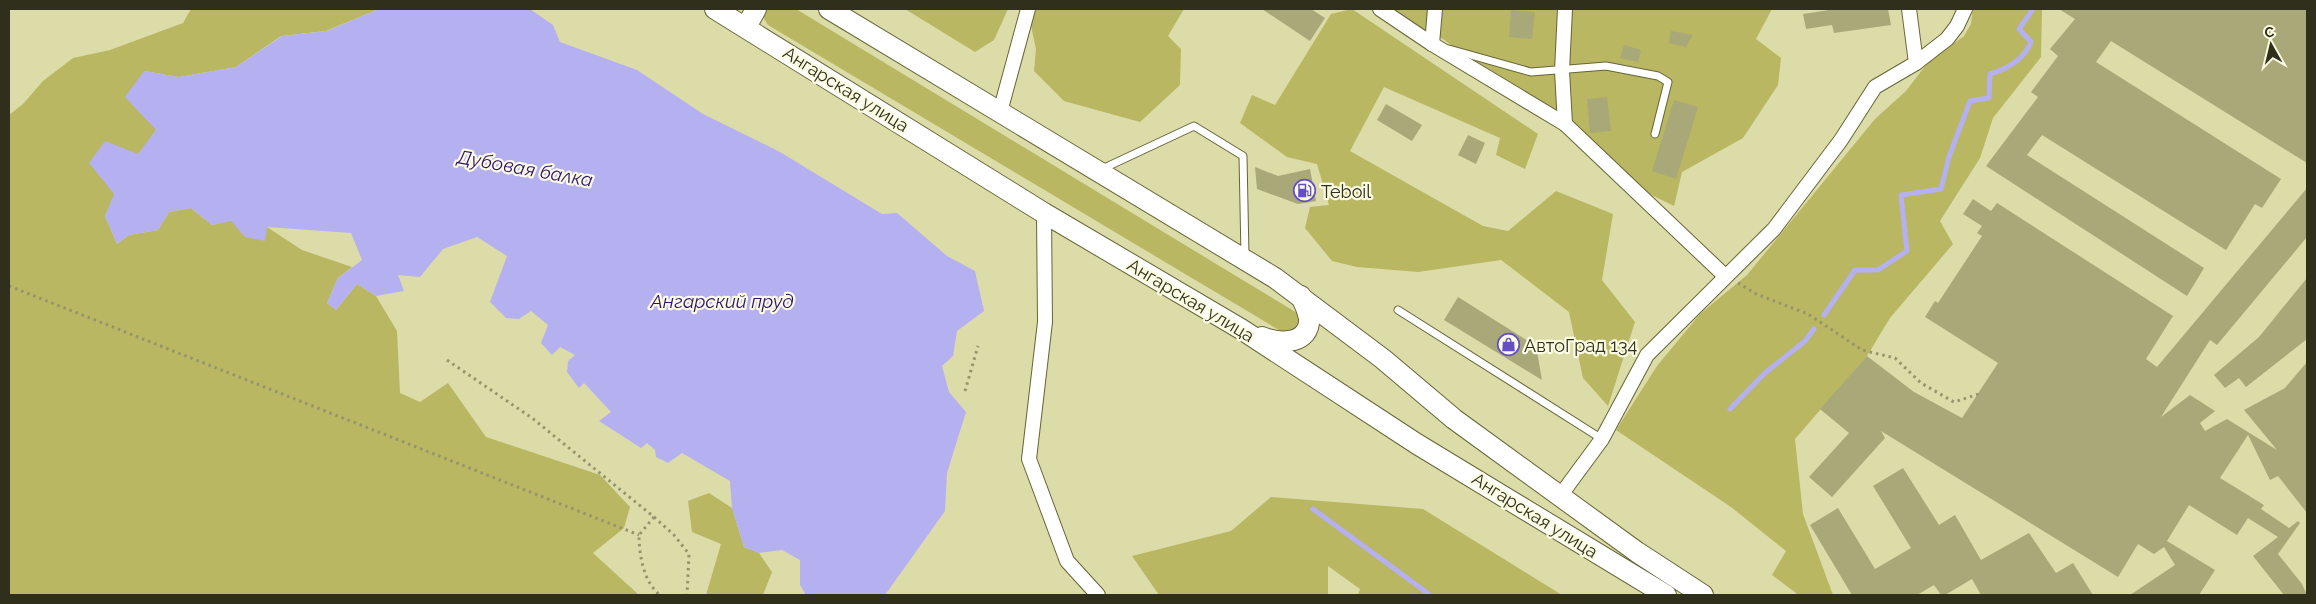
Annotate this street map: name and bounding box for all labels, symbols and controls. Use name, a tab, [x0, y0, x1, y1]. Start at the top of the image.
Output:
north arrow	[2246, 20, 2296, 70]
text: С	[2263, 23, 2275, 41]
street label: Ангарская улица	[779, 42, 913, 136]
water label: Дубовая балка	[455, 145, 595, 191]
fuel station icon: Teboil	[1293, 179, 1317, 203]
place label: Teboil	[1321, 181, 1371, 202]
street label: Ангарская улица	[1124, 254, 1258, 346]
water label: Ангарский пруд	[649, 290, 794, 312]
shop icon: АвтоГрад 134	[1496, 333, 1520, 357]
place label: АвтоГрад 134	[1524, 335, 1638, 356]
street label: Ангарская улица	[1468, 468, 1602, 562]

